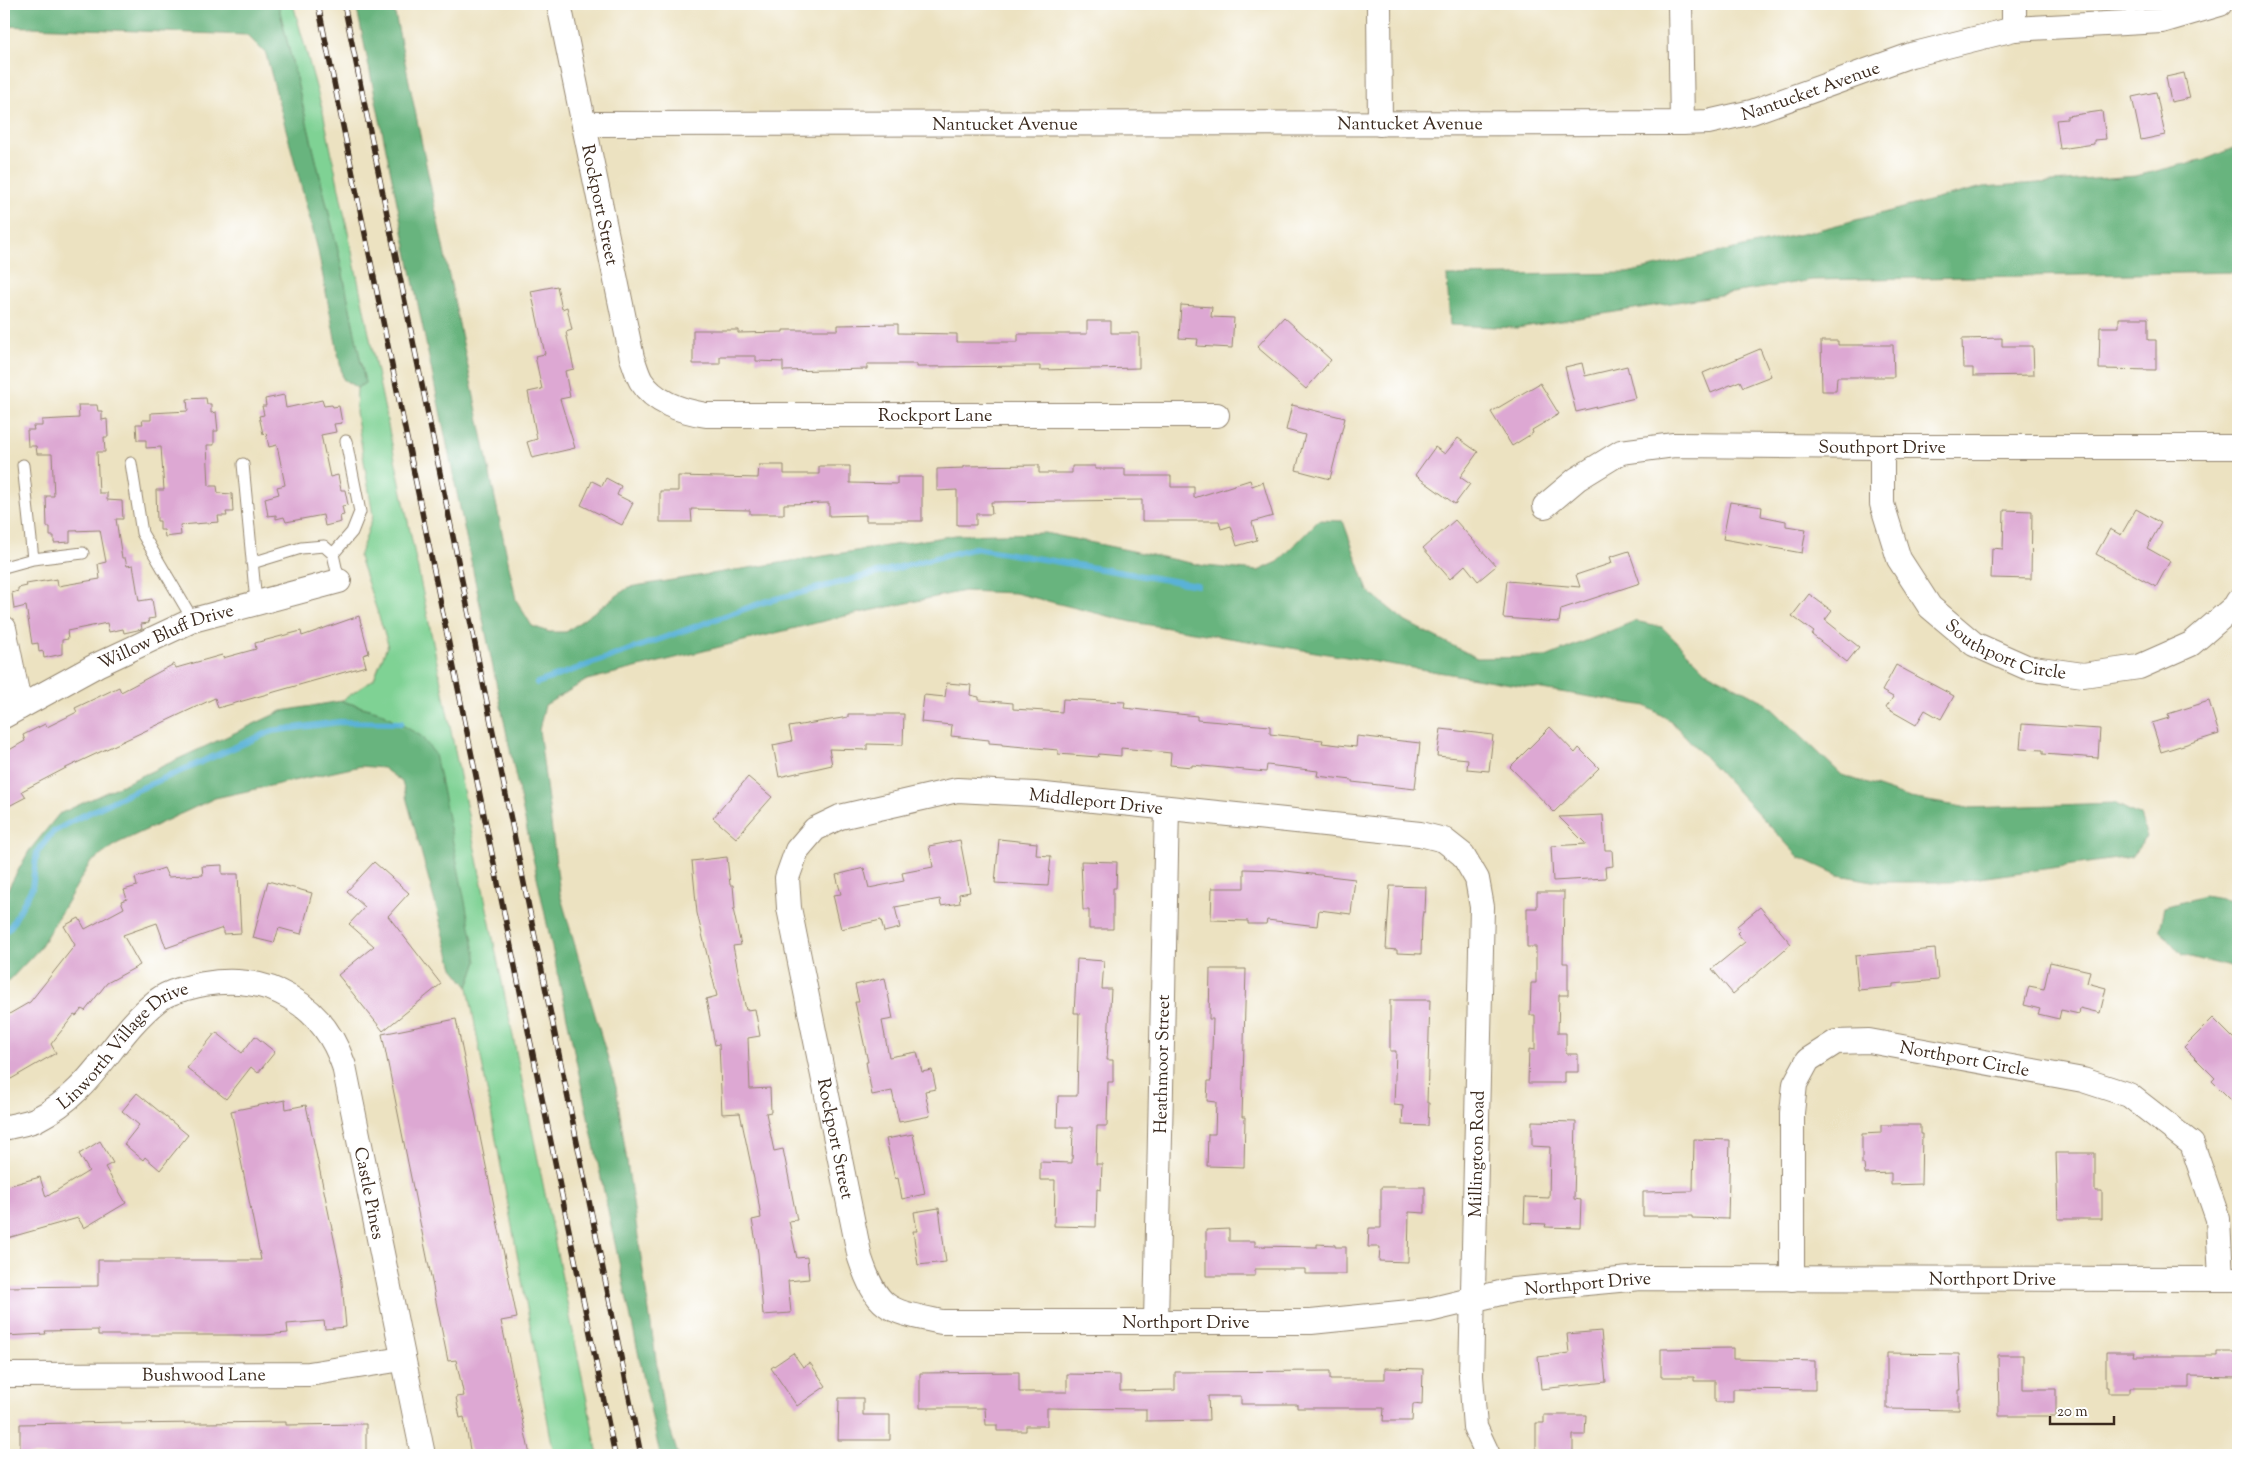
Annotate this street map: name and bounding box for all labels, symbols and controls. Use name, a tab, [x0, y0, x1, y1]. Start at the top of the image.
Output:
street label: Nantucket Avenue	[1739, 56, 1884, 129]
street label: Nantucket Avenue	[1337, 112, 1483, 138]
street label: Nantucket Avenue	[932, 113, 1078, 139]
street label: Rockport Street	[573, 142, 624, 268]
street label: Rockport Lane	[878, 404, 993, 430]
street label: Southport Drive	[1818, 435, 1946, 462]
street label: Willow Bluff Drive	[94, 599, 237, 678]
street label: Southport Circle	[1938, 614, 2068, 688]
street label: Middleport Drive	[1027, 783, 1164, 823]
street label: Linworth Village Drive	[53, 977, 192, 1117]
street label: Heathmoor Street	[1149, 994, 1178, 1134]
street label: Northport Circle	[1897, 1036, 2031, 1085]
street label: Rockport Street	[809, 1076, 859, 1202]
street label: Millington Road	[1464, 1090, 1493, 1218]
street label: Castle Pines	[346, 1145, 390, 1242]
street label: Northport Drive	[1523, 1267, 1651, 1304]
street label: Northport Drive	[1929, 1267, 2056, 1294]
street label: Northport Drive	[1122, 1311, 1250, 1337]
street label: Bushwood Lane	[142, 1363, 266, 1390]
scale bar	[2050, 1394, 2113, 1426]
text: 20 m	[2057, 1402, 2088, 1423]

